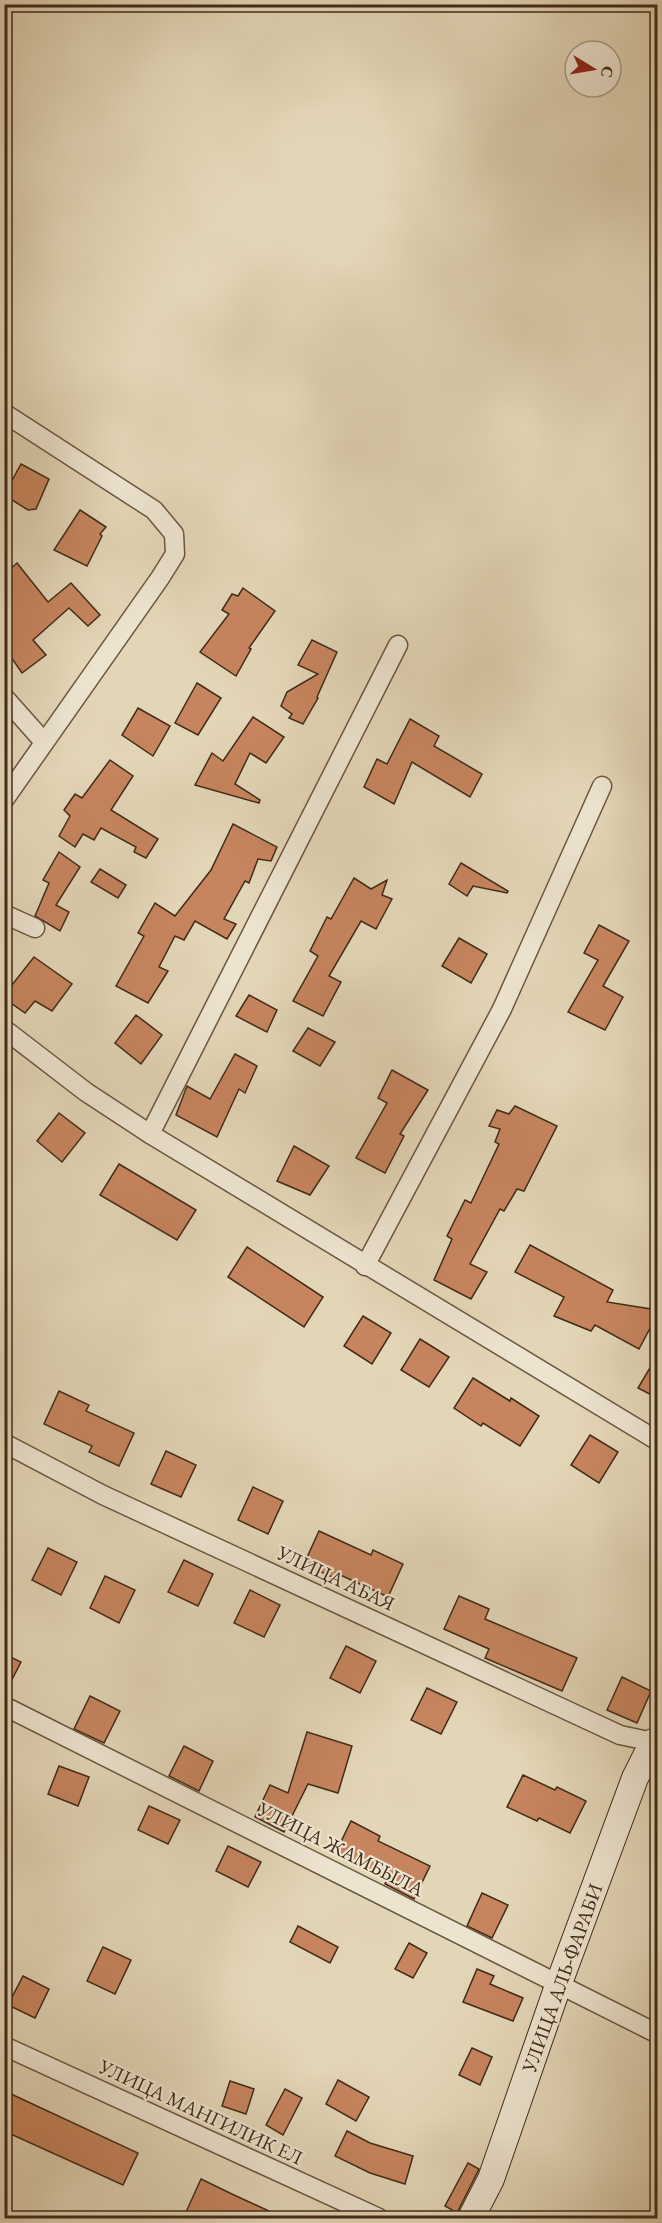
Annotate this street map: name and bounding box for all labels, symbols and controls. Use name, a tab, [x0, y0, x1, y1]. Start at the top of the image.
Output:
north arrow	[563, 39, 623, 99]
text: С	[596, 64, 619, 79]
street label: УЛИЦА АБАЯ	[272, 1539, 399, 1617]
street label: УЛИЦА ЖАМБЫЛА	[252, 1795, 429, 1902]
street label: УЛИЦА АЛЬ-ФАРАБИ	[515, 1880, 608, 2077]
street label: УЛИЦА МАНГИЛИК ЕЛ	[94, 2053, 307, 2171]

